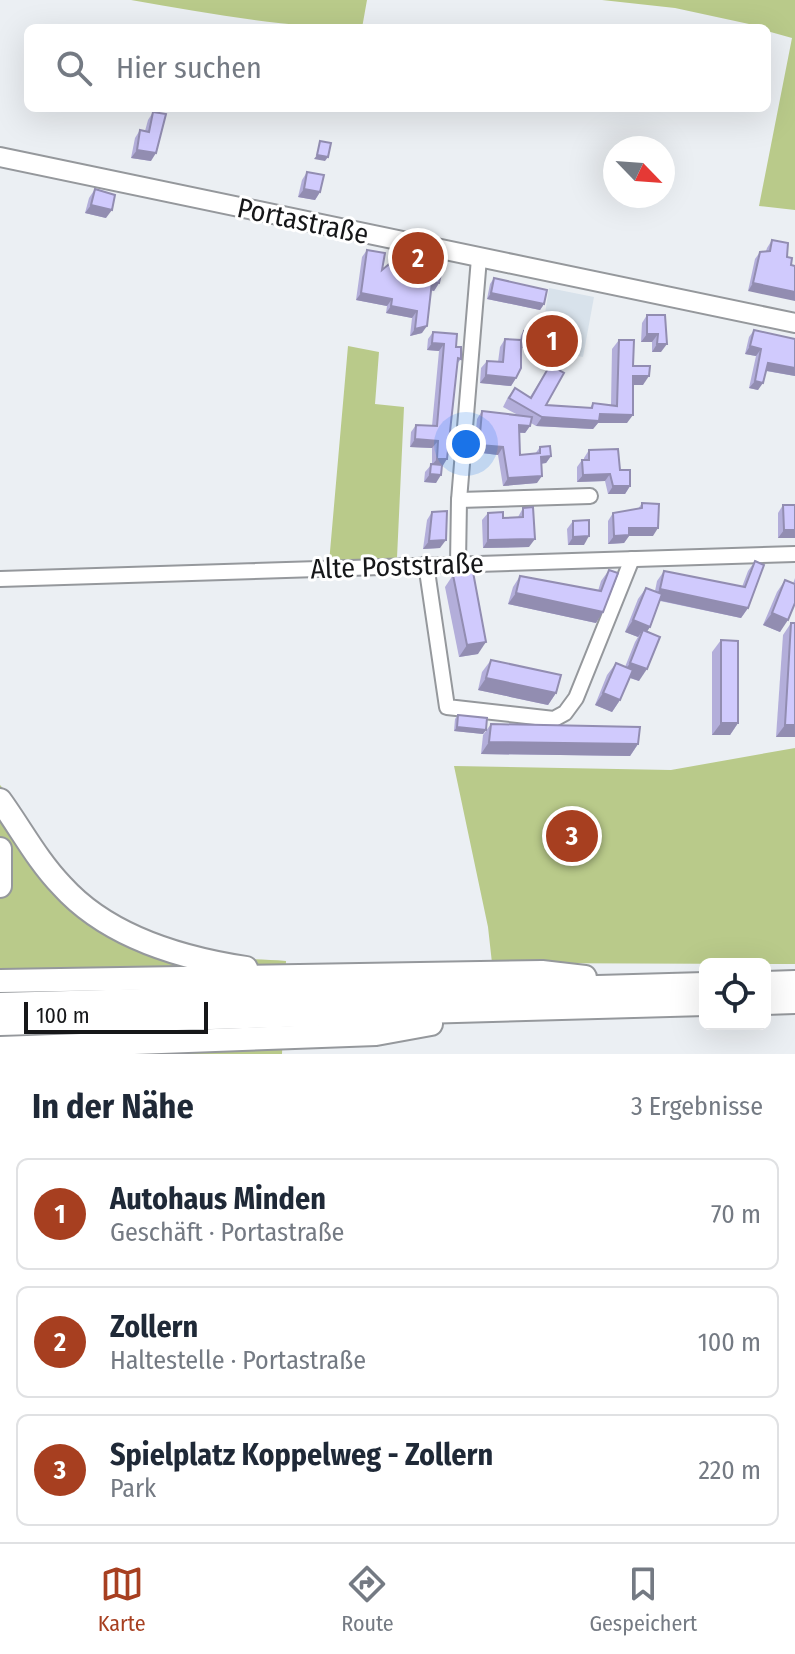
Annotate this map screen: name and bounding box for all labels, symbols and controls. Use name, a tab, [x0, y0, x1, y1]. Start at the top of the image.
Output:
search box	[24, 24, 771, 112]
icon: search	[52, 46, 96, 90]
text: Hier suchen	[116, 50, 262, 86]
north arrow	[603, 136, 675, 208]
street label: Portastraße	[234, 191, 372, 251]
pin: 2	[392, 228, 444, 288]
pin: 1	[526, 311, 578, 371]
your location	[446, 424, 486, 464]
street label: Alte Poststraße	[310, 546, 484, 586]
pin: 3	[546, 806, 598, 866]
map controls	[699, 958, 771, 1030]
button: locate	[699, 958, 771, 1030]
scale bar	[24, 998, 208, 1034]
text: 100 m	[36, 1002, 90, 1029]
text: In der Nähe	[32, 1086, 194, 1127]
text: 3 Ergebnisse	[631, 1091, 763, 1122]
text: Autohaus Minden	[110, 1181, 326, 1217]
text: 1	[55, 1199, 66, 1230]
text: 70 m	[711, 1199, 761, 1230]
text: Geschäft · Portastraße	[110, 1217, 344, 1248]
text: Zollern	[110, 1309, 198, 1345]
text: 2	[54, 1327, 66, 1358]
text: 100 m	[698, 1327, 761, 1358]
text: Haltestelle · Portastraße	[110, 1345, 366, 1376]
text: Spielplatz Koppelweg - Zollern	[110, 1437, 493, 1473]
text: 3	[54, 1455, 66, 1486]
text: 220 m	[698, 1455, 761, 1486]
text: Park	[110, 1473, 156, 1504]
tab: Karte	[98, 1562, 146, 1637]
tab: Route	[341, 1562, 394, 1637]
tab: Gespeichert	[589, 1562, 697, 1637]

